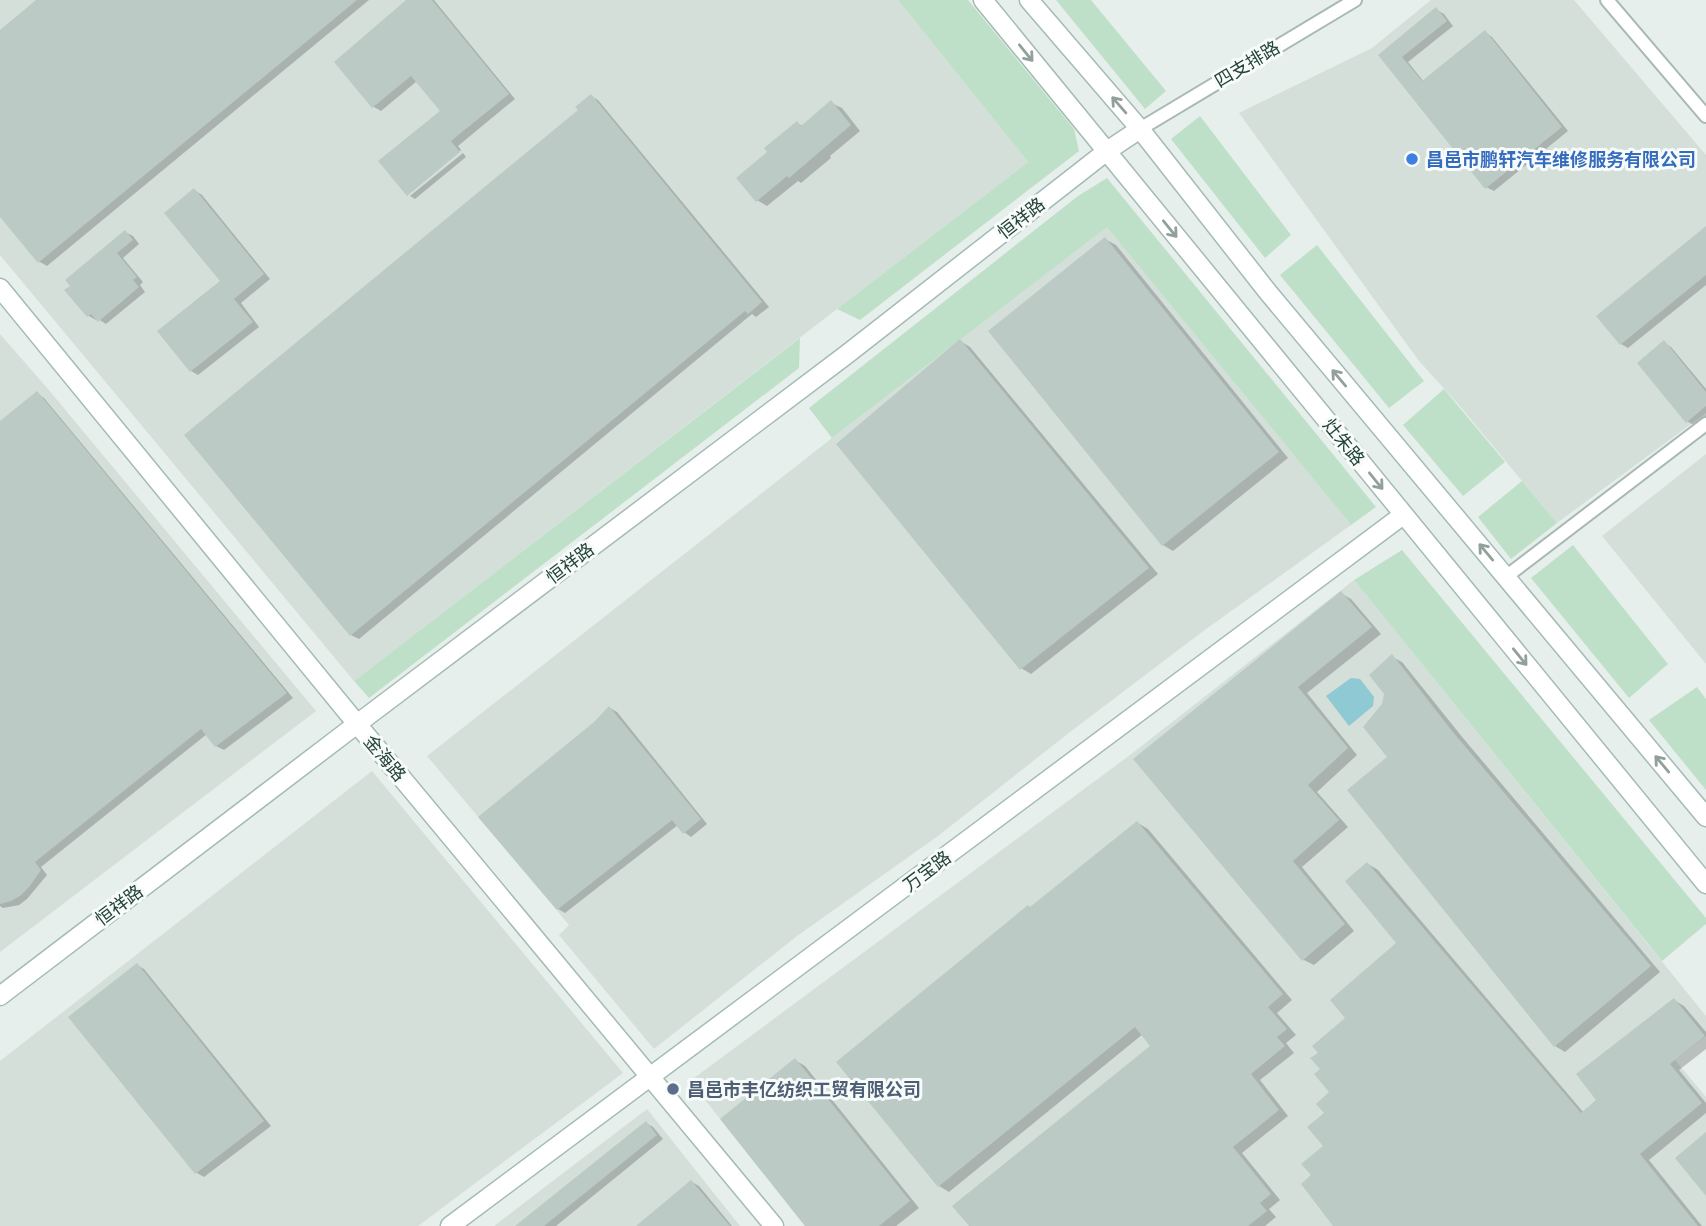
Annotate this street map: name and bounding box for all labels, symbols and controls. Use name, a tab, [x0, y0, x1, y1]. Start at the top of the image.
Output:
street label: 四支排路	[1210, 36, 1284, 92]
one-way arrow	[1019, 43, 1034, 61]
one-way arrow	[1111, 97, 1127, 115]
place label: 昌邑市鹏轩汽车维修服务有限公司	[1426, 148, 1696, 171]
marker: 昌邑市鹏轩汽车维修服务有限公司	[1404, 151, 1420, 167]
street label: 恒祥路	[993, 192, 1049, 244]
one-way arrow	[1163, 219, 1178, 237]
one-way arrow	[1331, 369, 1347, 387]
street label: 灶朱路	[1318, 414, 1370, 470]
one-way arrow	[1368, 472, 1383, 490]
street label: 恒祥路	[542, 538, 598, 588]
one-way arrow	[1478, 543, 1494, 561]
one-way arrow	[1512, 648, 1528, 666]
street label: 金海路	[359, 730, 411, 786]
one-way arrow	[1655, 756, 1670, 774]
street label: 万宝路	[899, 846, 955, 896]
street label: 恒祥路	[91, 880, 147, 930]
place label: 昌邑市丰亿纺织工贸有限公司	[687, 1078, 921, 1101]
marker: 昌邑市丰亿纺织工贸有限公司	[665, 1081, 681, 1097]

